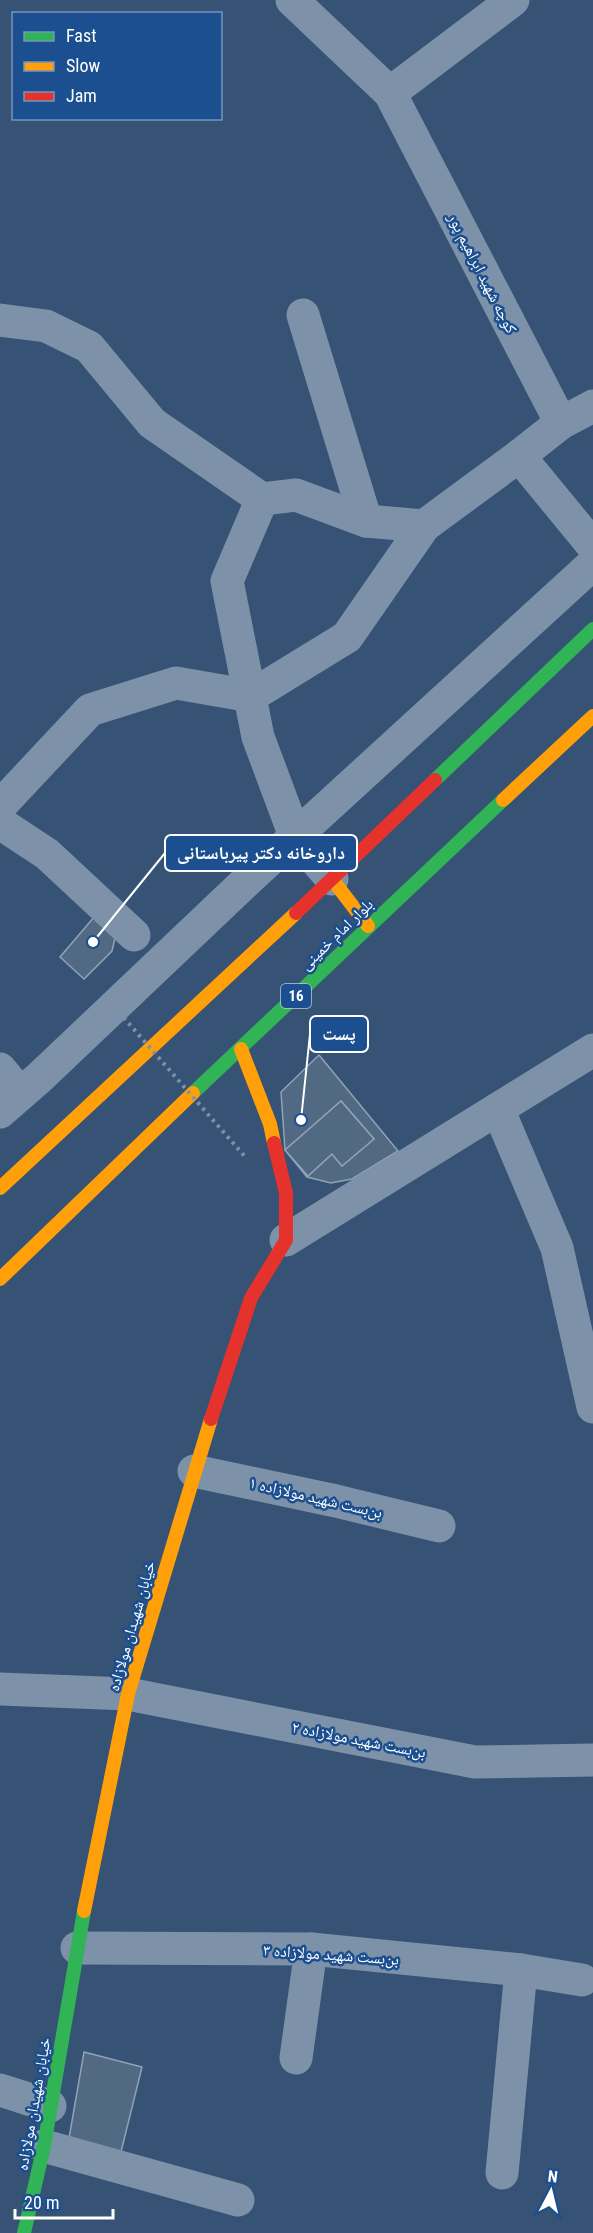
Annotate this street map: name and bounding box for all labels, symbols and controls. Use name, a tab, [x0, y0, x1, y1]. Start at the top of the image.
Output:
legend	[12, 12, 222, 120]
text: Fast	[66, 25, 97, 46]
text: Slow	[66, 55, 101, 76]
text: Jam	[66, 85, 97, 106]
street label: کوچه شهید ابراهیم پور	[443, 209, 521, 337]
callout: داروخانه دکتر پیرباستانی	[165, 835, 357, 871]
text: داروخانه دکتر پیرباستانی	[177, 842, 345, 864]
street label: بلوار امام خمینی	[296, 895, 378, 975]
road number: 16	[281, 984, 311, 1008]
callout: پست	[310, 1016, 368, 1052]
text: پست	[322, 1023, 356, 1045]
street label: بن‌بست شهید مولازاده ۱	[247, 1473, 384, 1523]
street label: خیابان شهیدان مولازاده	[104, 1559, 160, 1694]
street label: بن‌بست شهید مولازاده ۲	[290, 1717, 428, 1763]
street label: بن‌بست شهید مولازاده ۳	[262, 1940, 400, 1970]
street label: خیابان شهیدان مولازاده	[12, 2036, 56, 2172]
north arrow	[521, 2161, 581, 2221]
text: N	[547, 2167, 559, 2187]
scale bar	[15, 2182, 112, 2220]
text: 20 m	[24, 2192, 59, 2213]

